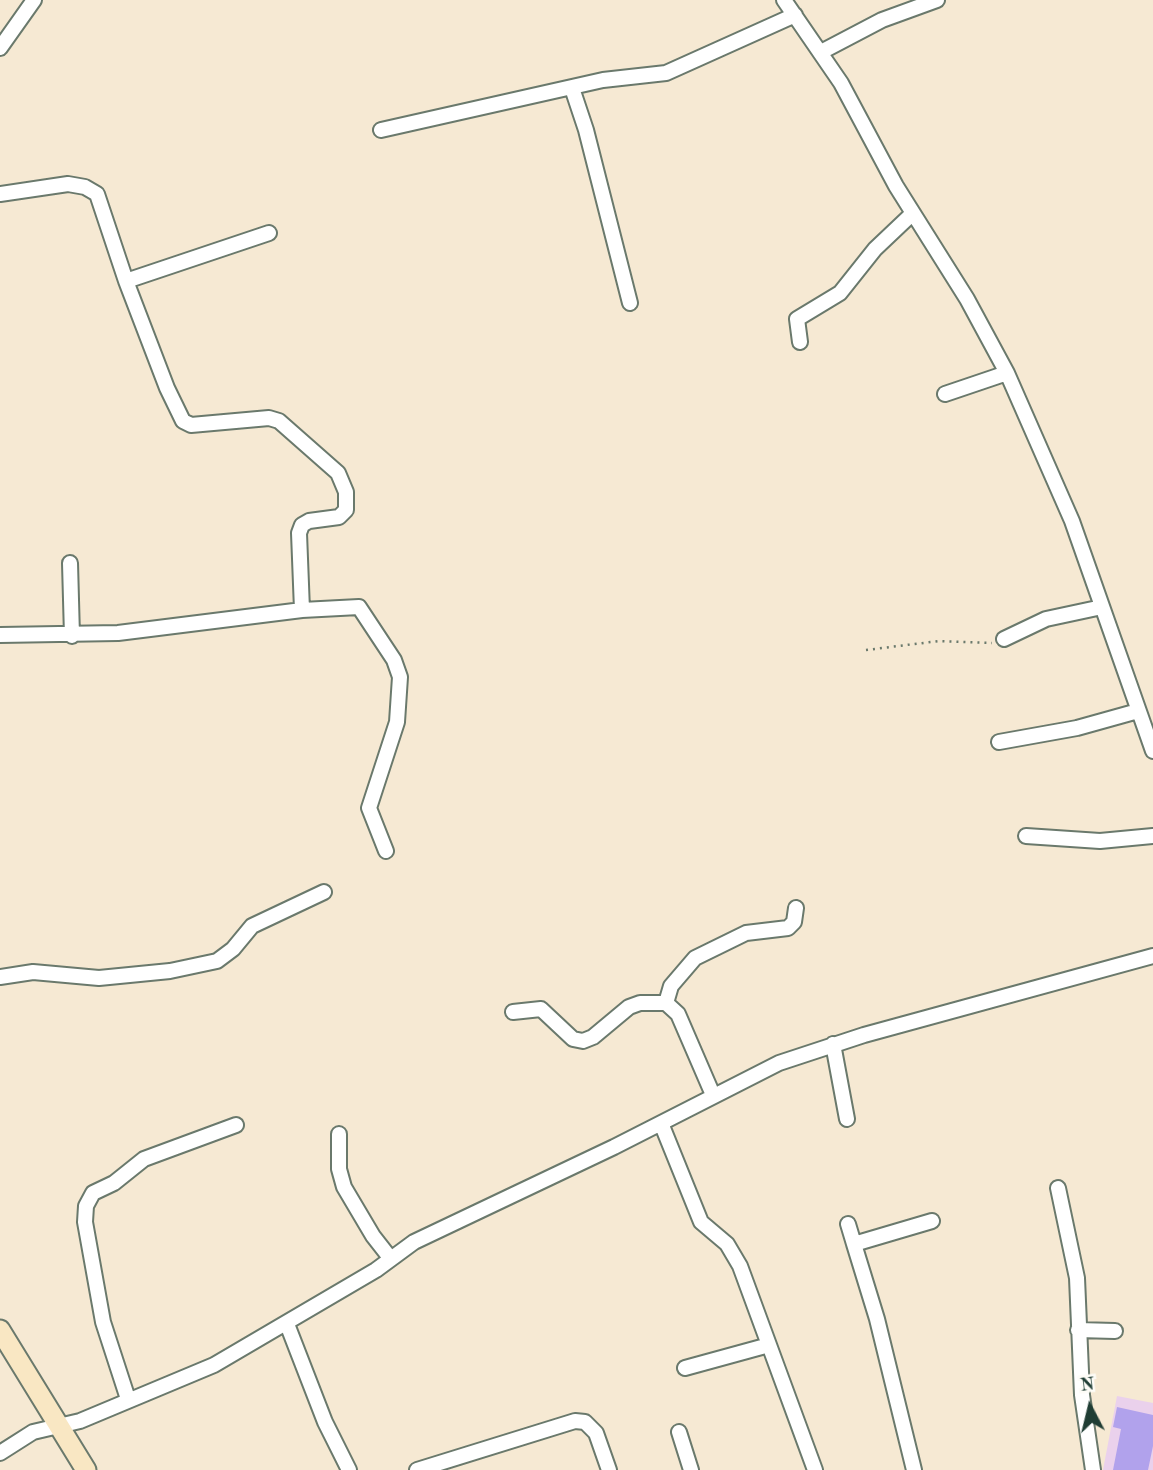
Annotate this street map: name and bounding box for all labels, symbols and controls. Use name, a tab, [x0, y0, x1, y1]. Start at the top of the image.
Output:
north arrow	[1055, 1372, 1125, 1442]
text: N	[1079, 1375, 1096, 1396]

